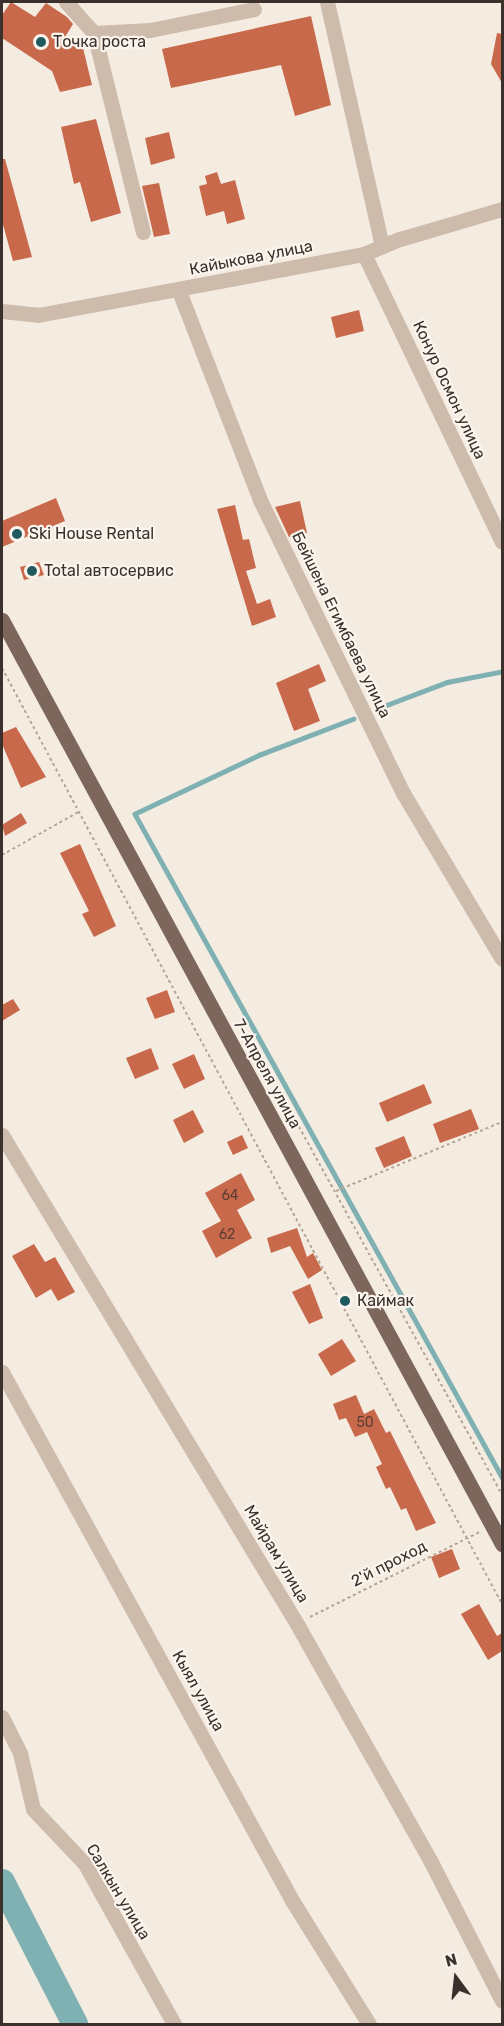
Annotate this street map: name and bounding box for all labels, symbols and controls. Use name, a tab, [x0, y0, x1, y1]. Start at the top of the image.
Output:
place label: Точка роста	[53, 32, 146, 52]
marker: Точка роста	[34, 35, 48, 49]
street label: Кайыкова улица	[188, 237, 314, 279]
street label: Конур Осмон улица	[409, 318, 489, 462]
place label: Ski House Rental	[29, 524, 154, 544]
marker: Ski House Rental	[10, 527, 24, 541]
street label: Бейшена Егимбаева улица	[287, 529, 395, 721]
place label: Total автосервис	[44, 561, 174, 581]
marker: Total автосервис	[25, 564, 39, 578]
street label: 7-Апреля улица	[229, 1016, 305, 1132]
house number: 64	[221, 1188, 239, 1204]
house number: 62	[219, 1227, 235, 1243]
place label: Каймак	[357, 1291, 414, 1311]
marker: Каймак	[338, 1294, 352, 1308]
house number: 50	[356, 1415, 374, 1431]
street label: Майрам улица	[239, 1502, 313, 1606]
street label: 2'й проход	[348, 1537, 430, 1591]
street label: Кыял улица	[168, 1647, 228, 1735]
street label: Салкын улица	[82, 1841, 154, 1943]
north arrow	[426, 1948, 486, 2008]
text: N	[443, 1949, 459, 1971]

